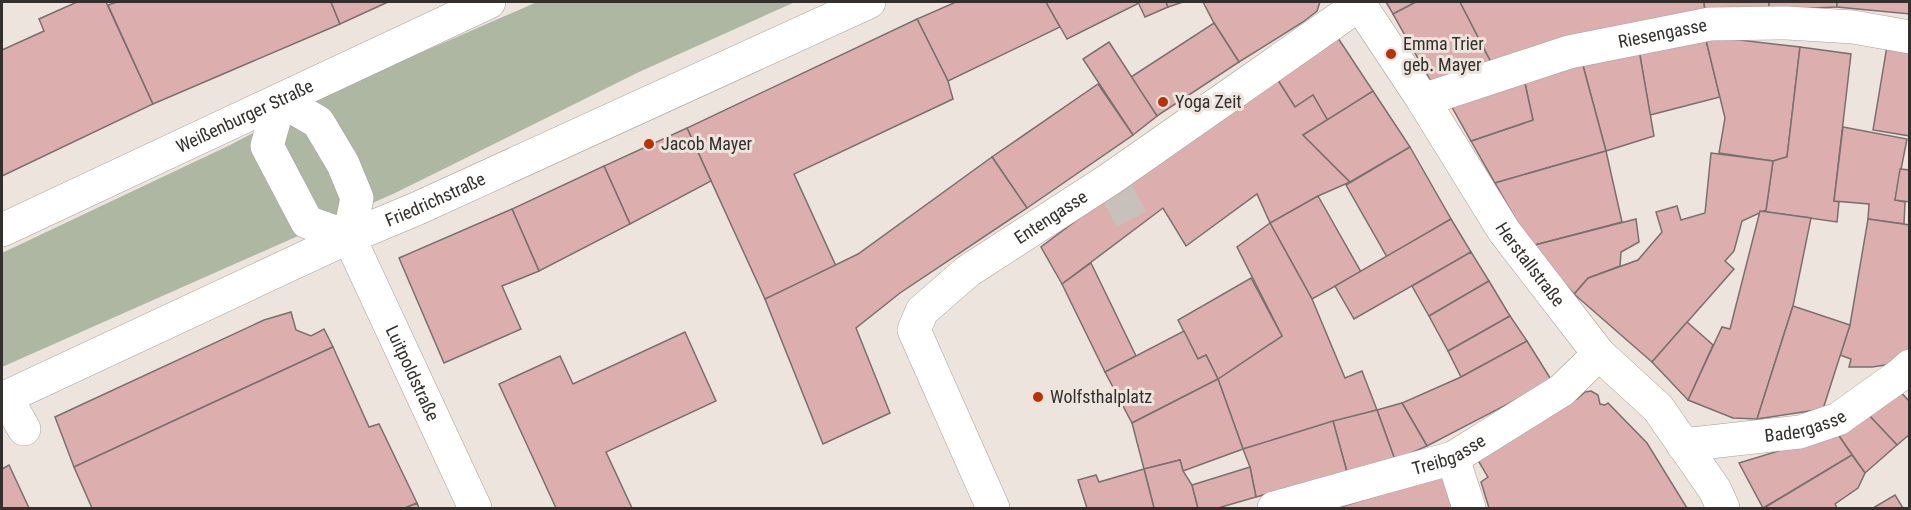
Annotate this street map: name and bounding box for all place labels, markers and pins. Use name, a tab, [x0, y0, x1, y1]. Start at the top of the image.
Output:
place label: Emma Trier geb. Mayer	[1403, 33, 1484, 75]
marker: Emma Trier geb. Mayer	[1384, 47, 1398, 61]
place label: Yoga Zeit	[1175, 91, 1242, 112]
marker: Yoga Zeit	[1156, 95, 1170, 109]
place label: Jacob Mayer	[661, 133, 753, 154]
marker: Jacob Mayer	[642, 137, 656, 151]
place label: Wolfsthalplatz	[1050, 386, 1152, 407]
marker: Wolfsthalplatz	[1031, 390, 1045, 404]

